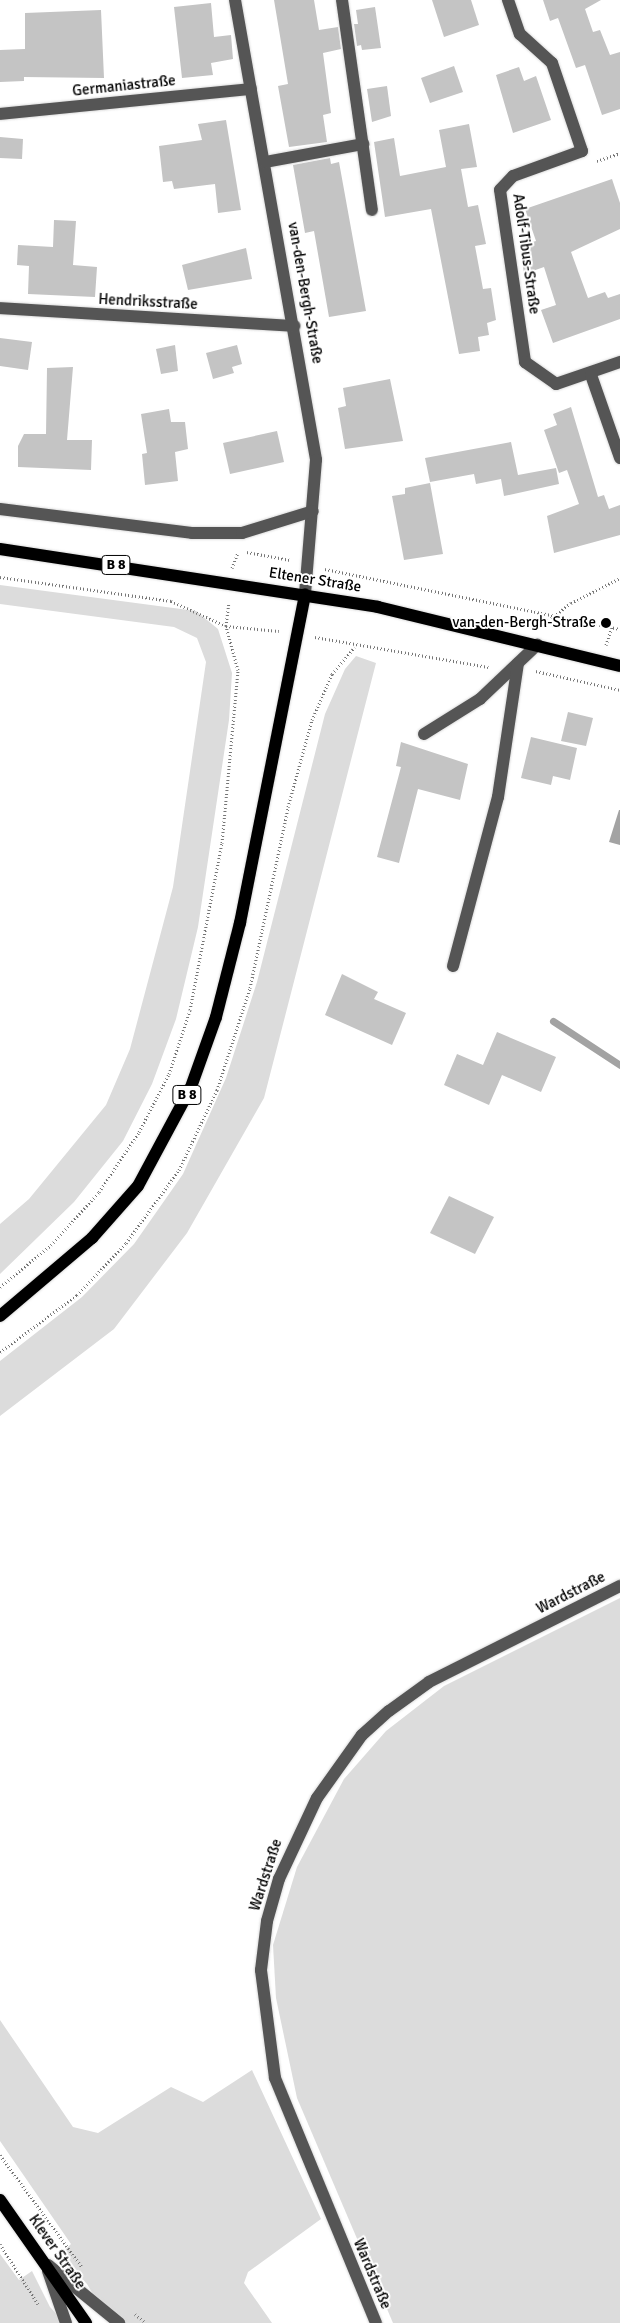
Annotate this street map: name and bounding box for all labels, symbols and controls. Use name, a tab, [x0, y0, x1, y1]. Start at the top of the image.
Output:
street label: Germaniastraße	[71, 72, 177, 100]
street label: Adolf-Tibus-Straße	[509, 193, 543, 315]
street label: van-den-Bergh-Straße	[284, 221, 326, 365]
street label: Hendriksstraße	[98, 290, 198, 314]
road number: B 8	[101, 554, 131, 576]
street label: Eltener Straße	[268, 564, 362, 596]
place label: van-den-Bergh-Straße	[452, 614, 596, 632]
marker: van-den-Bergh-Straße	[600, 617, 612, 629]
road number: B 8	[172, 1084, 202, 1106]
street label: Wardstraße	[534, 1568, 608, 1618]
street label: Wardstraße	[246, 1837, 286, 1913]
street label: Klever Straße	[25, 2211, 89, 2293]
street label: Wardstraße	[349, 2236, 395, 2312]

